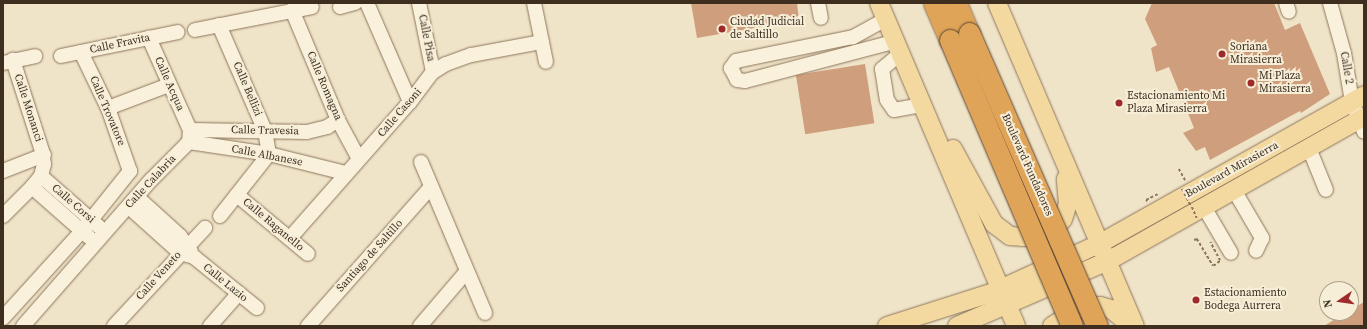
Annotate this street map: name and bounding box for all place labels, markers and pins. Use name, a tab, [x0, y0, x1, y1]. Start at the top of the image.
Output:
place label: Ciudad Judicial de Saltillo	[730, 16, 804, 42]
marker: Ciudad Judicial de Saltillo	[717, 24, 727, 34]
place label: Soriana Mirasierra	[1230, 41, 1282, 67]
marker: Soriana Mirasierra	[1217, 49, 1227, 59]
place label: Mi Plaza Mirasierra	[1259, 70, 1311, 96]
marker: Mi Plaza Mirasierra	[1246, 78, 1256, 88]
place label: Estacionamiento Mi Plaza Mirasierra	[1127, 90, 1225, 116]
marker: Estacionamiento Mi Plaza Mirasierra	[1114, 98, 1124, 108]
place label: Estacionamiento Bodega Aurrera	[1204, 287, 1286, 313]
marker: Estacionamiento Bodega Aurrera	[1191, 295, 1201, 305]

